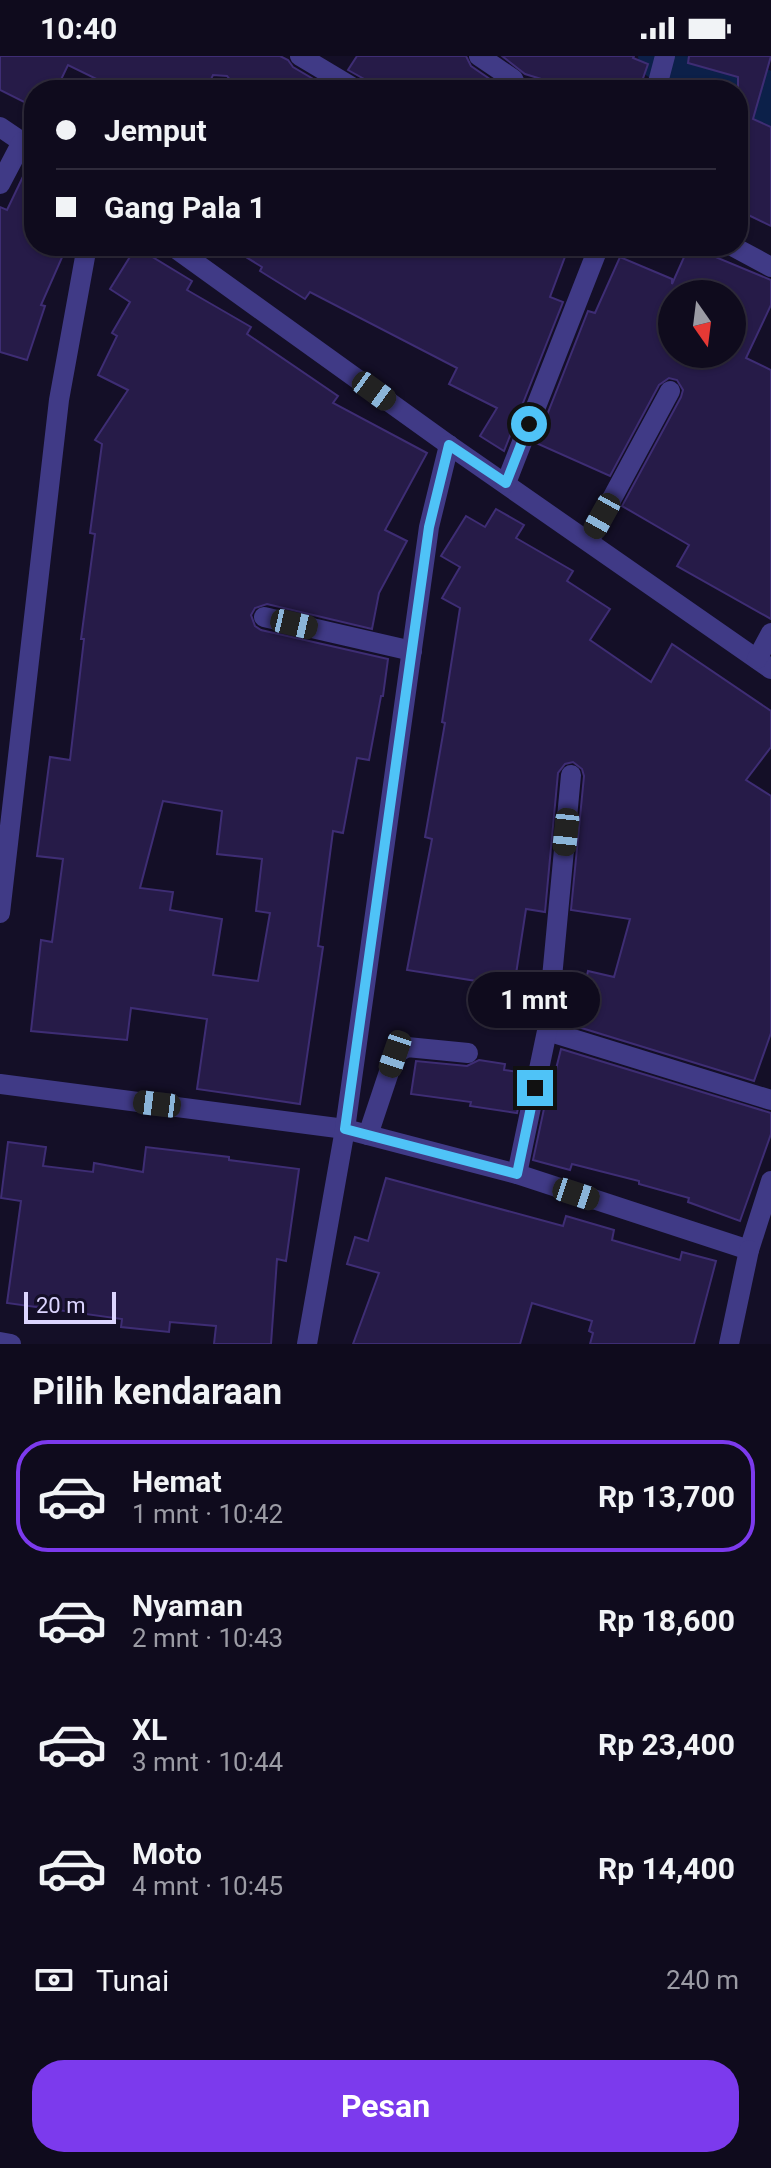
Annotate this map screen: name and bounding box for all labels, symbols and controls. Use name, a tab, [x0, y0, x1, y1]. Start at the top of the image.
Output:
text: 10:40	[40, 11, 117, 46]
text: Jemput	[104, 113, 207, 148]
text: Gang Pala 1	[104, 190, 266, 225]
north arrow	[658, 280, 746, 368]
map controls	[658, 280, 746, 368]
car	[348, 367, 400, 415]
route start	[511, 406, 547, 442]
car	[580, 489, 624, 543]
car	[268, 607, 320, 641]
car	[552, 807, 580, 857]
callout: 1 mnt	[469, 972, 601, 1028]
text: 1 mnt	[500, 985, 568, 1015]
car	[376, 1027, 414, 1081]
route end	[517, 1070, 553, 1106]
car	[132, 1089, 182, 1119]
car	[549, 1175, 603, 1213]
scale bar	[24, 1288, 116, 1324]
text: 20 m	[36, 1293, 85, 1318]
text: Pilih kendaraan	[32, 1371, 282, 1413]
icon: car	[36, 1460, 108, 1532]
text: Hemat	[132, 1464, 222, 1499]
text: Rp 13,700	[598, 1479, 735, 1514]
text: 1 mnt · 10:42	[132, 1499, 283, 1529]
icon: car	[36, 1584, 108, 1656]
text: Nyaman	[132, 1588, 243, 1623]
text: Rp 18,600	[598, 1603, 735, 1638]
text: 2 mnt · 10:43	[132, 1623, 283, 1653]
icon: car	[36, 1708, 108, 1780]
text: XL	[132, 1712, 167, 1747]
text: Rp 23,400	[598, 1727, 735, 1762]
text: 3 mnt · 10:44	[132, 1747, 283, 1777]
icon: car	[36, 1832, 108, 1904]
text: Moto	[132, 1836, 202, 1871]
text: Rp 14,400	[598, 1851, 735, 1886]
text: 4 mnt · 10:45	[132, 1871, 283, 1901]
icon: cash	[32, 1958, 76, 2002]
text: Tunai	[96, 1963, 169, 1998]
text: 240 m	[666, 1965, 739, 1995]
button: Pesan	[32, 2060, 739, 2152]

